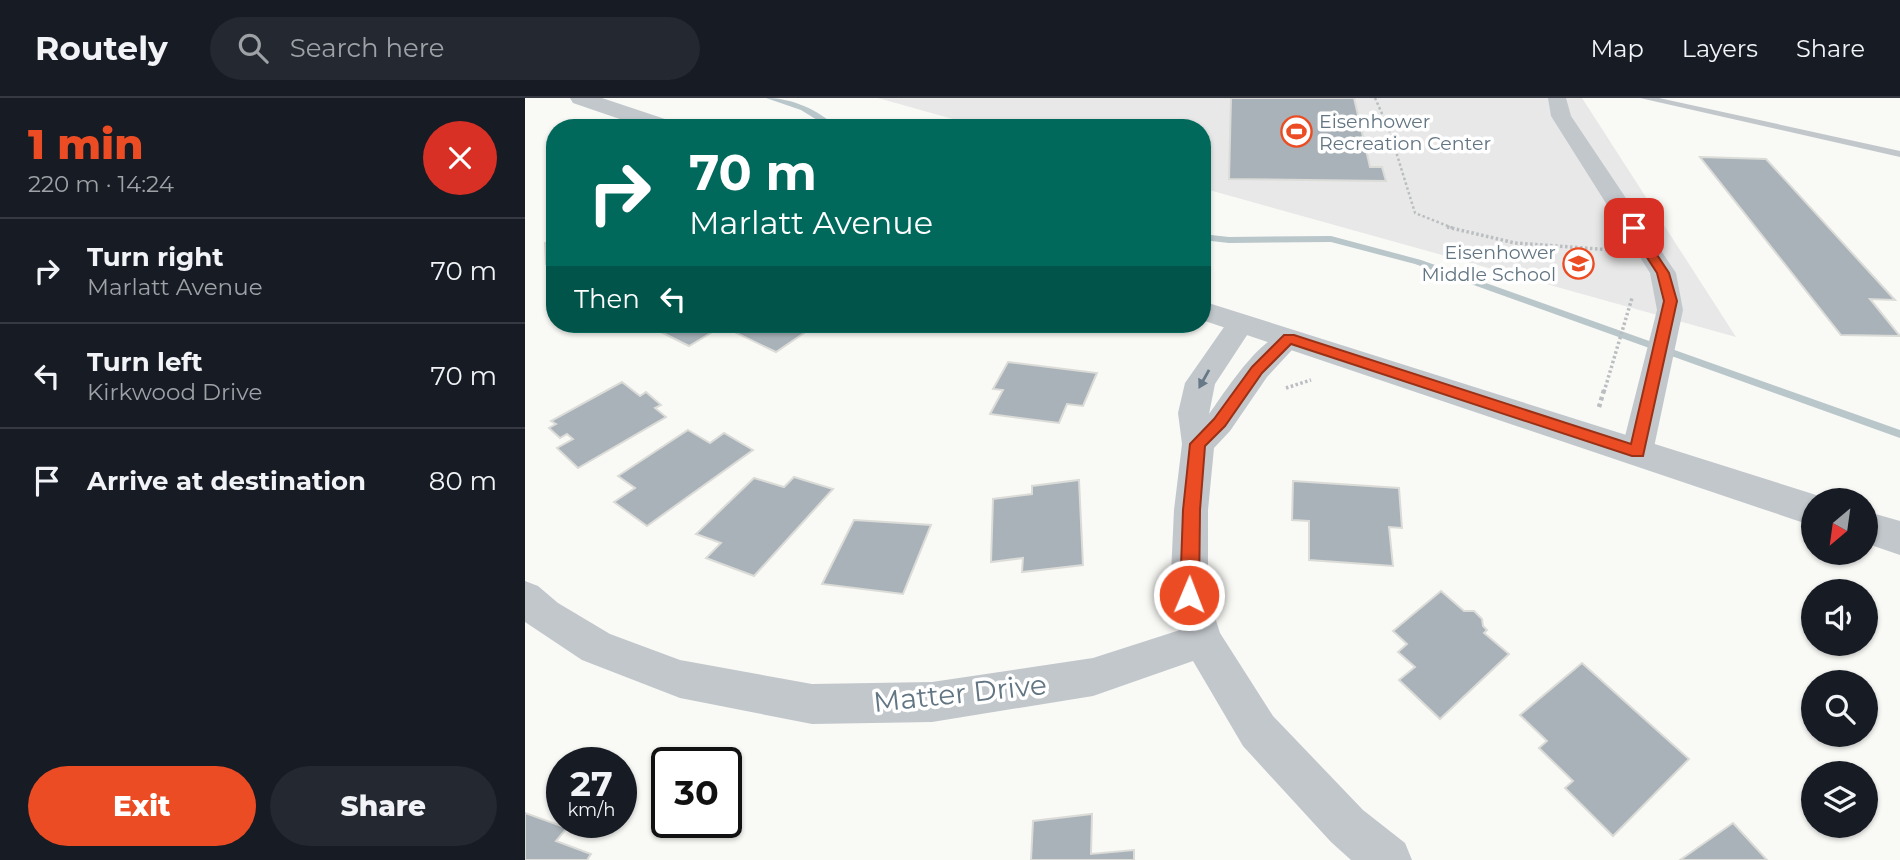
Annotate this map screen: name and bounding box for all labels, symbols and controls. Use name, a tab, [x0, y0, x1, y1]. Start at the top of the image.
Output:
search box	[210, 17, 700, 80]
text: Routely	[35, 28, 168, 68]
icon: search	[234, 29, 272, 67]
text: Search here	[290, 32, 445, 64]
text: Map	[1590, 34, 1644, 63]
text: Layers	[1682, 34, 1758, 63]
text: Share	[1796, 34, 1865, 63]
place label: Eisenhower Recreation Center	[1319, 110, 1491, 155]
sports icon: Eisenhower Recreation Center	[1279, 115, 1313, 149]
text: 1 min	[28, 118, 144, 170]
button: close	[423, 121, 497, 195]
text: 70 m	[689, 143, 817, 202]
icon: right	[574, 147, 665, 238]
text: 220 m · 14:24	[28, 170, 174, 198]
pin	[1604, 198, 1664, 258]
text: Marlatt Avenue	[689, 203, 933, 242]
icon: arrive	[1615, 209, 1653, 247]
text: Turn right	[87, 241, 223, 273]
place label: Eisenhower Middle School	[1421, 241, 1556, 286]
school or university icon: Eisenhower Middle School	[1562, 246, 1596, 280]
icon: right	[28, 252, 66, 290]
text: 70 m	[431, 255, 497, 287]
text: Marlatt Avenue	[87, 273, 263, 301]
icon: left	[654, 280, 692, 318]
text: Then	[574, 283, 640, 315]
text: Turn left	[87, 346, 203, 378]
icon: left	[28, 357, 66, 395]
text: 70 m	[431, 360, 497, 392]
one-way arrow	[1198, 369, 1210, 389]
text: Kirkwood Drive	[87, 378, 262, 406]
icon: arrive	[28, 462, 66, 500]
text: Arrive at destination	[87, 465, 366, 497]
text: 80 m	[429, 465, 497, 497]
north arrow	[1801, 488, 1878, 565]
map controls	[1801, 488, 1878, 838]
position arrow	[1152, 558, 1226, 632]
button: sound	[1801, 579, 1878, 656]
street label: Matter Drive	[872, 667, 1048, 719]
button: search	[1801, 670, 1878, 747]
speed limit sign: 30	[651, 747, 742, 838]
button: layers	[1801, 761, 1878, 838]
text: 27	[570, 762, 613, 805]
button: Exit	[28, 766, 256, 846]
button: Share	[270, 766, 497, 846]
text: km/h	[567, 799, 616, 821]

